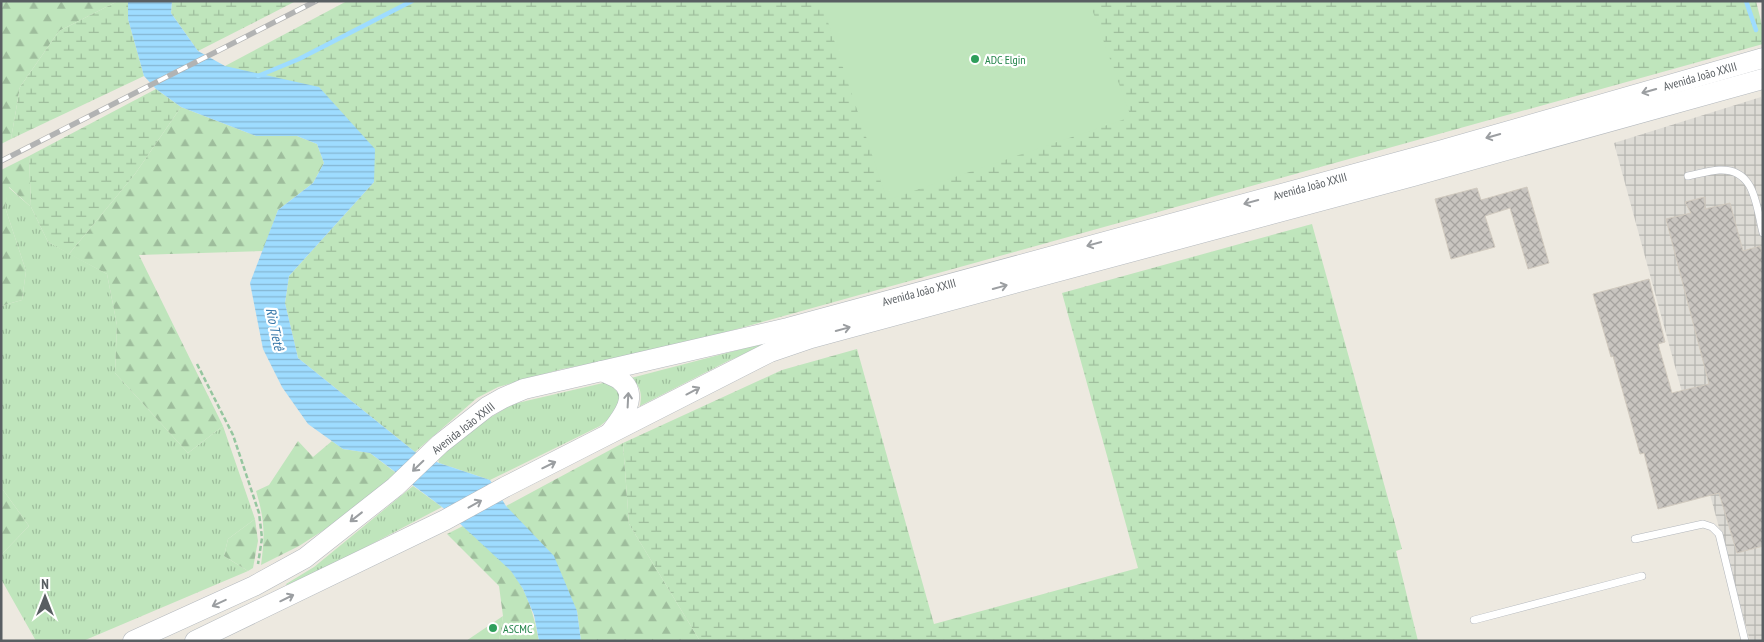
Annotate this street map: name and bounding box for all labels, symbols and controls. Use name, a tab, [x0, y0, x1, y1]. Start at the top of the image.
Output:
place label: ADC Elgin	[985, 52, 1026, 67]
marker: ADC Elgin	[969, 53, 981, 65]
street label: Avenida João XXIII	[1662, 58, 1738, 94]
one-way arrow	[1641, 87, 1657, 96]
one-way arrow	[1485, 132, 1501, 142]
street label: Avenida João XXIII	[1271, 169, 1349, 203]
one-way arrow	[1244, 198, 1260, 207]
one-way arrow	[1087, 240, 1103, 249]
street label: Avenida João XXIII	[880, 275, 958, 309]
one-way arrow	[992, 282, 1008, 291]
water label: Rio Tietê	[262, 306, 289, 353]
one-way arrow	[835, 324, 851, 334]
one-way arrow	[686, 386, 701, 396]
one-way arrow	[623, 392, 632, 408]
street label: Avenida João XXIII	[429, 399, 497, 457]
one-way arrow	[412, 459, 424, 471]
one-way arrow	[541, 460, 556, 469]
one-way arrow	[467, 498, 482, 508]
one-way arrow	[350, 512, 363, 523]
north arrow	[20, 572, 70, 622]
text: N	[41, 575, 49, 593]
one-way arrow	[279, 592, 294, 602]
one-way arrow	[212, 598, 227, 608]
place label: ASCMC	[503, 621, 533, 636]
marker: ASCMC	[487, 622, 499, 634]

